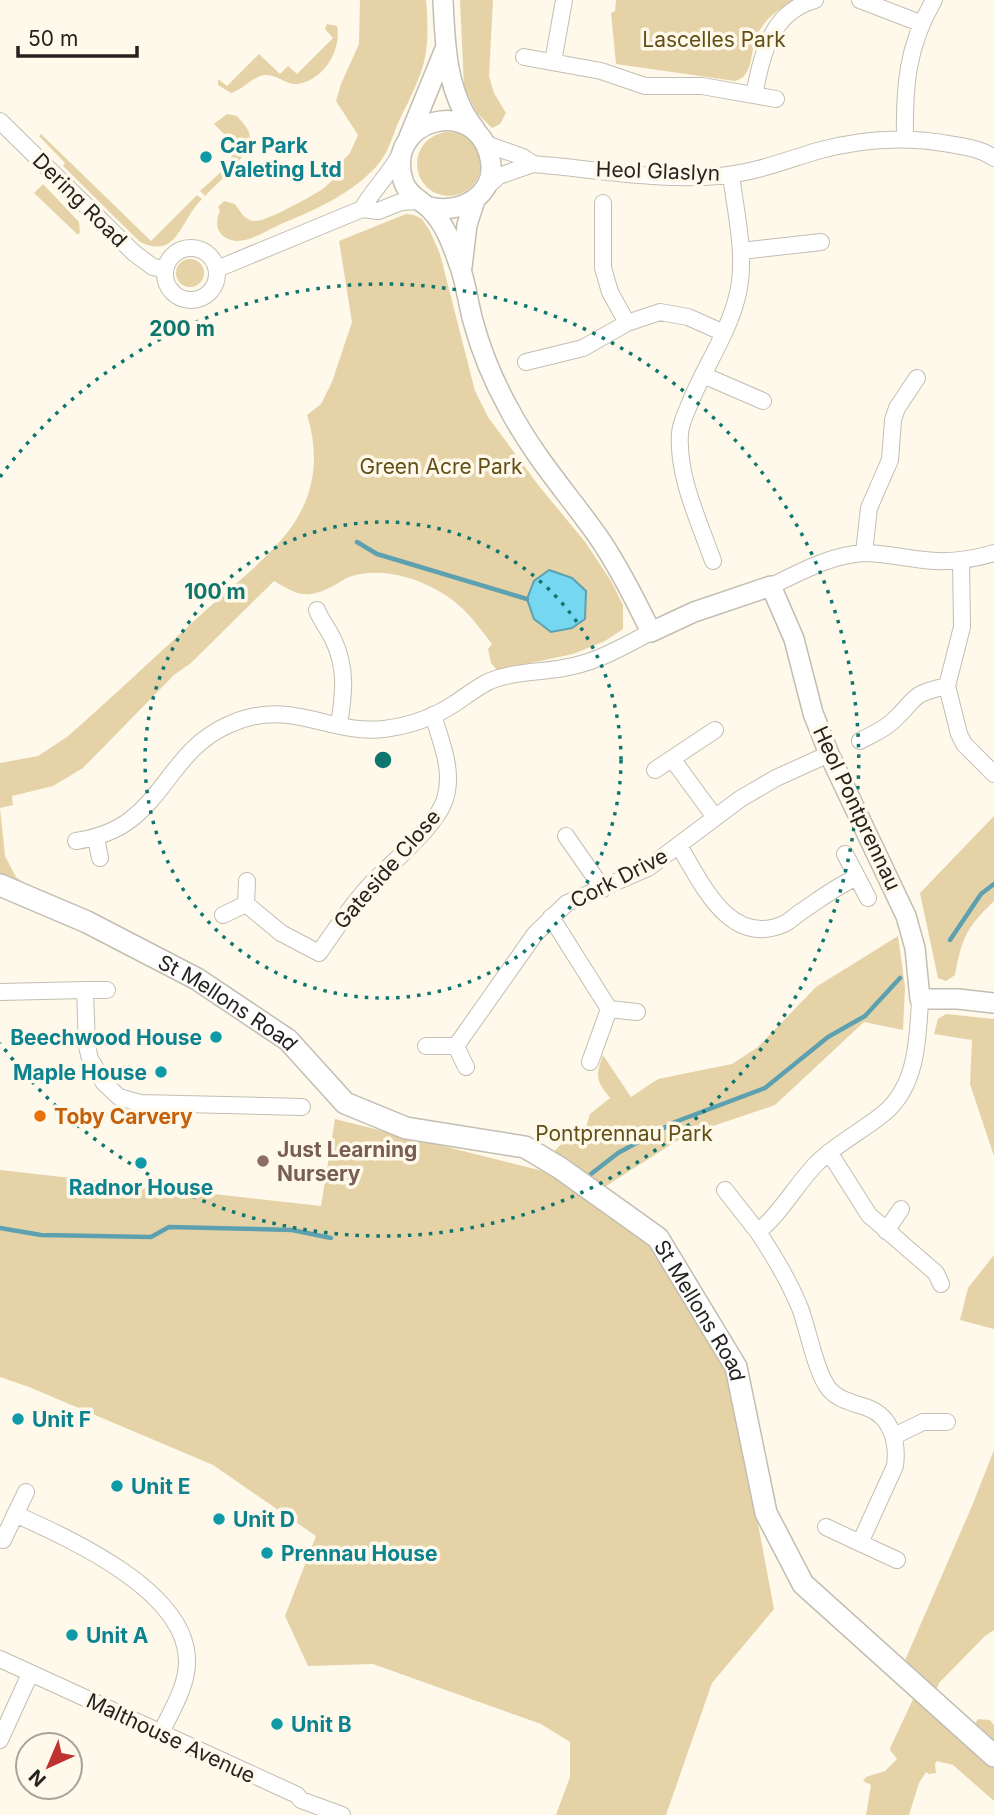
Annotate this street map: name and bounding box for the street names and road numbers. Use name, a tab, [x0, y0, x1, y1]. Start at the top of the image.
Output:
street label: Dering Road	[28, 148, 132, 252]
street label: Heol Glaslyn	[595, 156, 721, 186]
street label: Heol Pontprennau	[808, 722, 906, 894]
street label: Gateside Close	[328, 804, 446, 934]
street label: Cork Drive	[566, 843, 672, 913]
street label: St Mellons Road	[154, 949, 303, 1055]
street label: St Mellons Road	[649, 1235, 751, 1383]
street label: Malthouse Avenue	[83, 1688, 259, 1788]

